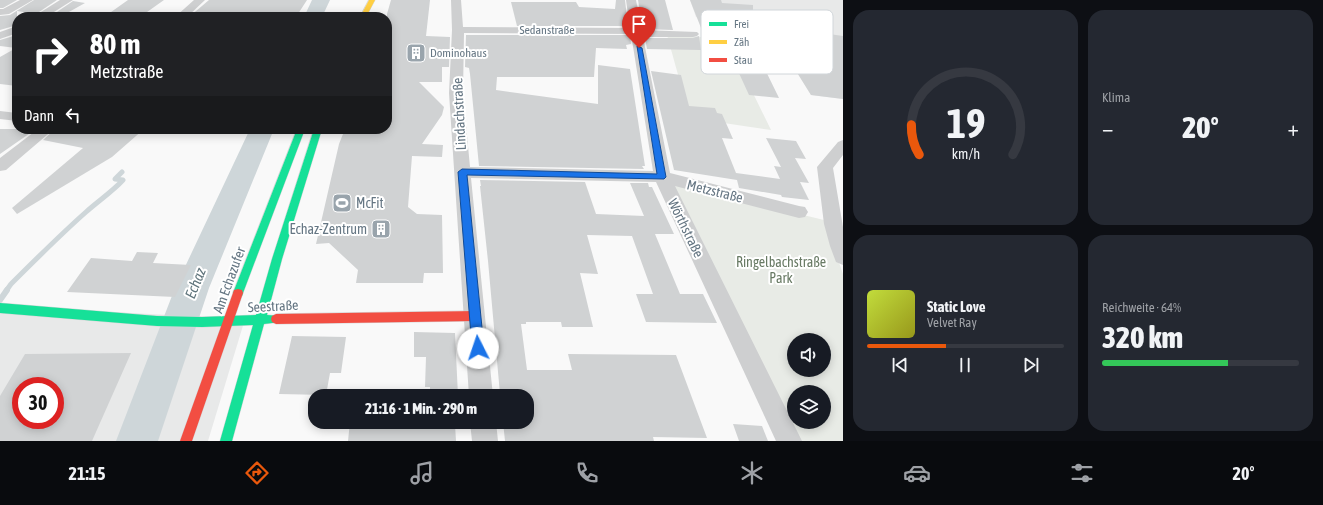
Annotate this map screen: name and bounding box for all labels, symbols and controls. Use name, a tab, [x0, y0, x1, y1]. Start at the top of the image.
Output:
pin	[622, 7.0, 656, 48]
legend	[701, 10, 833, 74]
icon: arrive	[628, 13, 650, 35]
text: Frei	[734, 18, 749, 30]
street label: Sedanstraße	[519, 23, 575, 37]
icon: right	[24, 28, 76, 80]
text: 80 m	[90, 28, 140, 60]
text: Zäh	[734, 36, 749, 48]
building icon: Dominohaus	[405, 42, 427, 64]
place label: Dominohaus	[430, 46, 487, 60]
text: Stau	[734, 54, 752, 66]
text: Metzstraße	[90, 61, 163, 82]
street label: Lindachstraße	[449, 77, 469, 151]
text: Klima	[1102, 90, 1130, 105]
text: 19	[946, 99, 985, 147]
icon: left	[62, 104, 84, 126]
text: Dann	[24, 107, 54, 124]
text: 20°	[1182, 110, 1219, 144]
text: −	[1102, 115, 1113, 141]
text: +	[1288, 115, 1299, 141]
text: km/h	[951, 146, 980, 162]
street label: Metzstraße	[685, 176, 745, 206]
sports icon: McFit	[331, 192, 353, 214]
place label: McFit	[356, 195, 383, 211]
street label: Wörthstraße	[665, 196, 707, 260]
building icon: Echaz-Zentrum	[370, 218, 392, 240]
place label: Echaz-Zentrum	[290, 221, 367, 237]
street label: Am Echazufer	[210, 244, 249, 315]
park label: Ringelbachstraße Park	[736, 254, 826, 286]
water label: Echaz	[181, 265, 209, 301]
street label: Seestraße	[247, 297, 299, 315]
text: Static Love	[927, 298, 986, 315]
text: Reichweite · 64%	[1102, 300, 1181, 315]
text: Velvet Ray	[927, 315, 977, 330]
text: 320 km	[1102, 320, 1183, 354]
position arrow	[457, 327, 499, 369]
map controls	[787, 333, 831, 429]
button: sound	[787, 333, 831, 377]
icon: previous	[889, 354, 911, 376]
icon: pause	[954, 354, 976, 376]
icon: next	[1020, 354, 1042, 376]
speed limit sign: 30	[12, 377, 64, 429]
button: layers	[787, 385, 831, 429]
text: 21:16 · 1 Min. · 290 m	[365, 400, 477, 417]
icon: directions	[243, 459, 271, 487]
icon: music	[408, 459, 436, 487]
icon: phone	[573, 459, 601, 487]
icon: climate	[738, 459, 766, 487]
icon: car	[903, 459, 931, 487]
icon: filters	[1068, 459, 1096, 487]
text: 21:15	[69, 463, 106, 484]
text: 20°	[1233, 463, 1254, 484]

